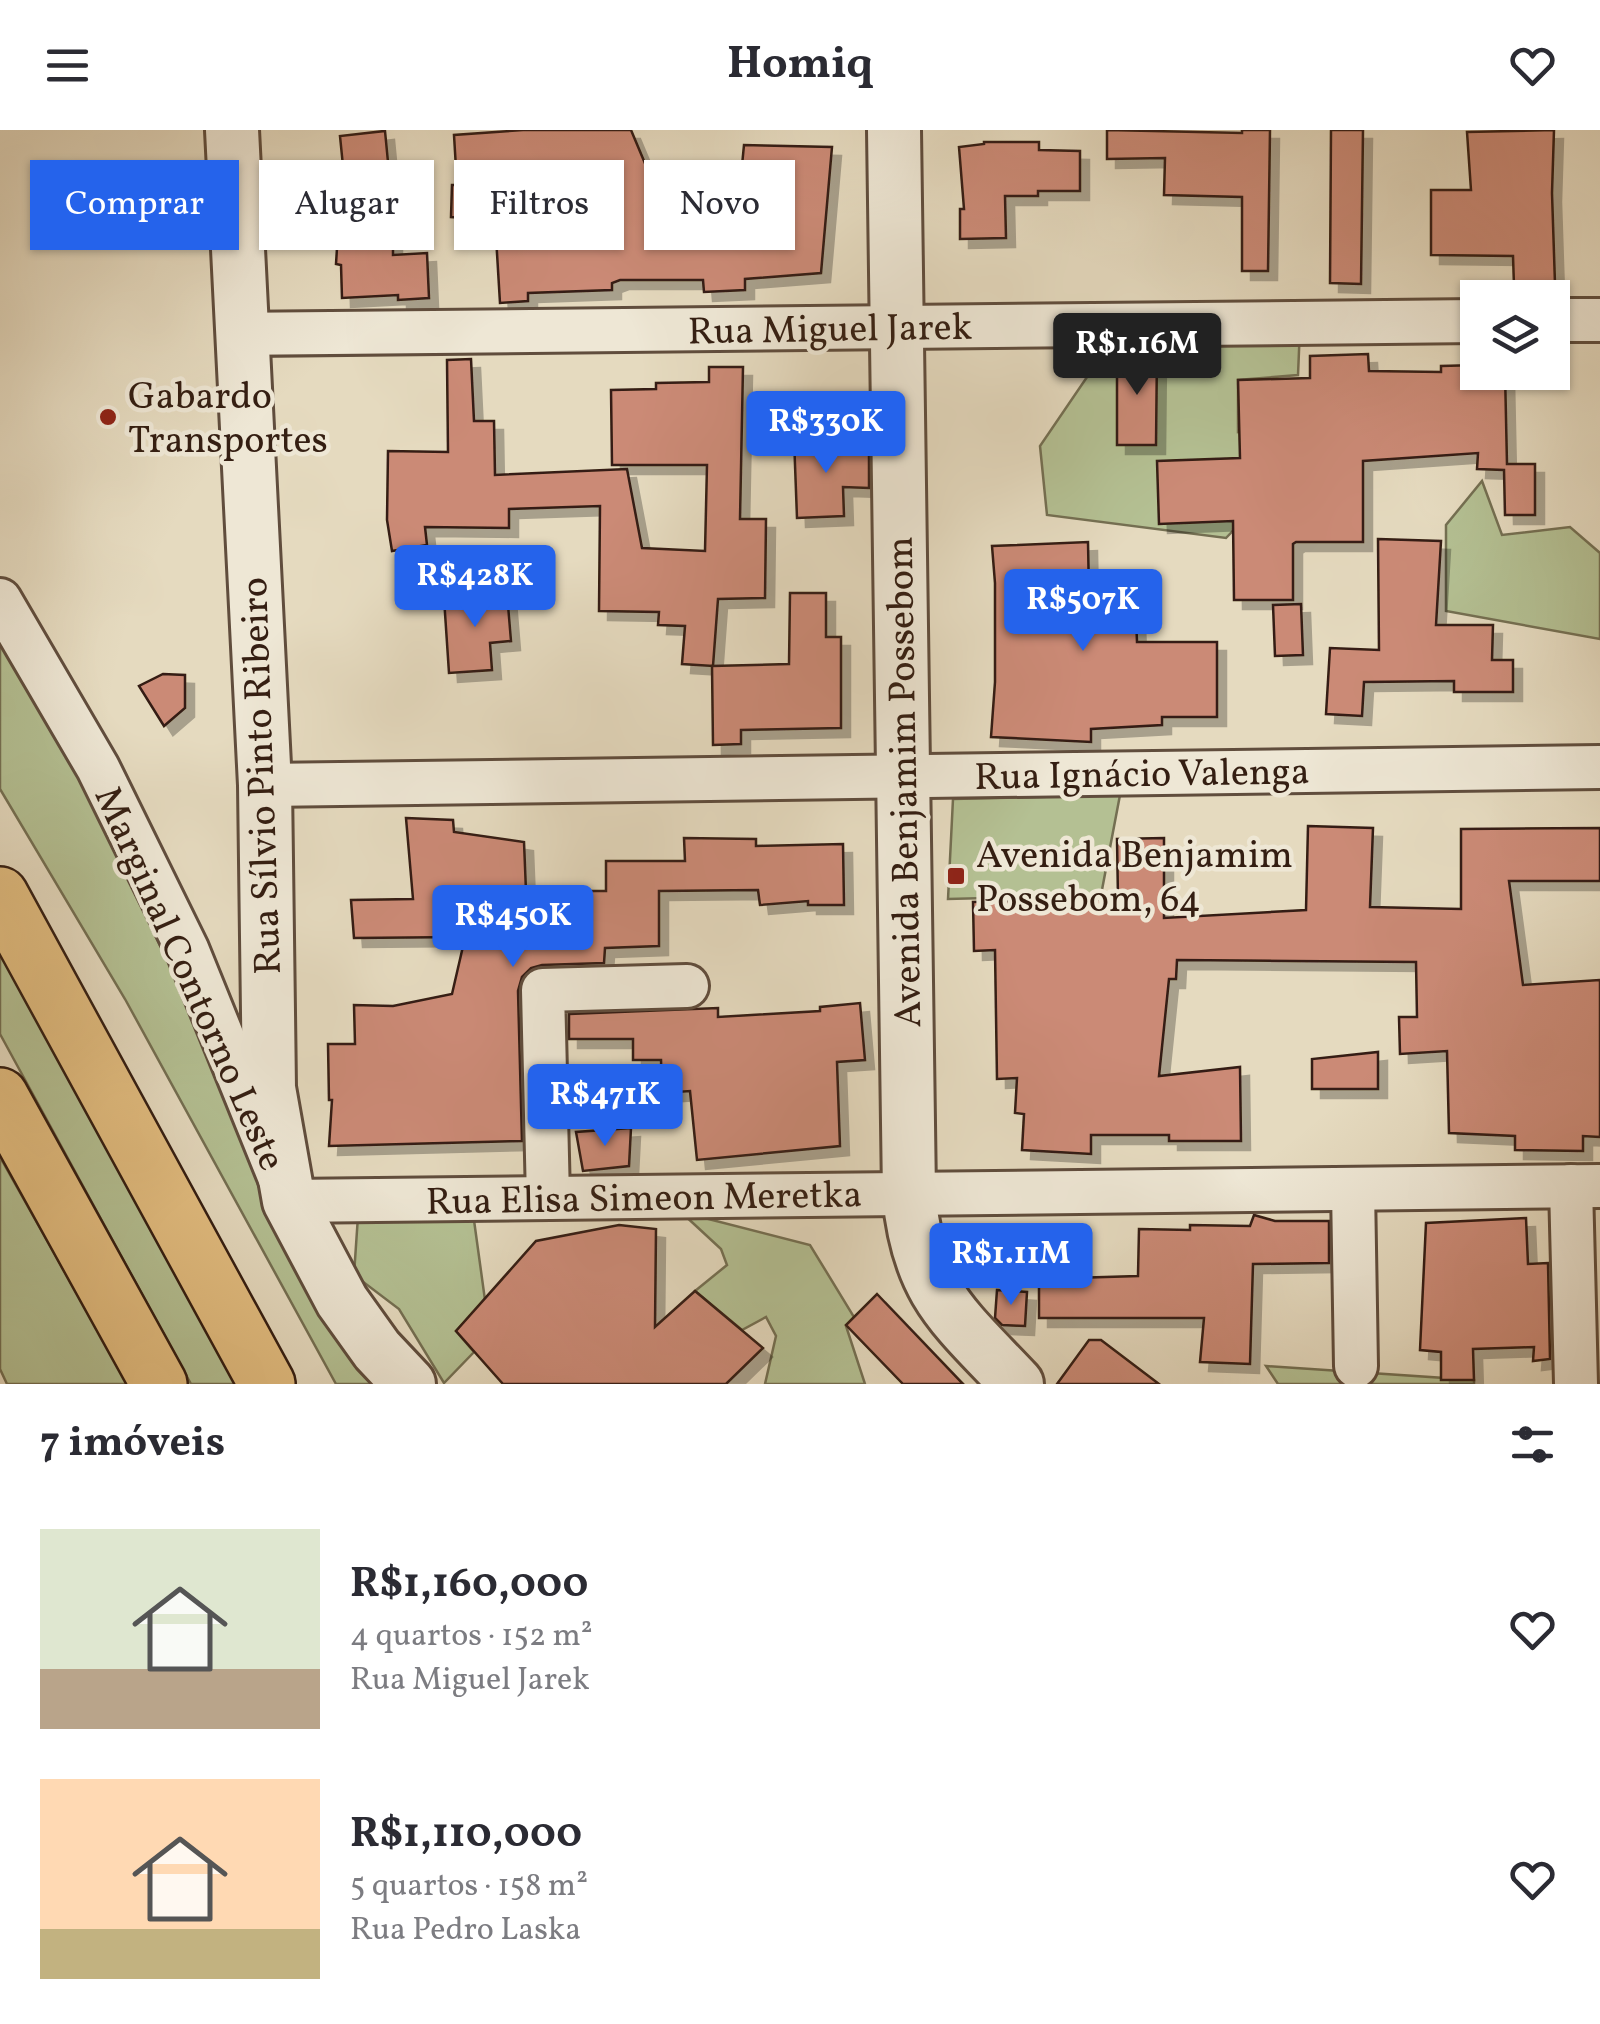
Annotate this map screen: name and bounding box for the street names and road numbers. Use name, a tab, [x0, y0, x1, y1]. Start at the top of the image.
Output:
street label: Rua Miguel Jarek	[687, 303, 973, 360]
street label: Avenida Benjamim Possebom	[876, 536, 937, 1028]
street label: Rua Sílvio Pinto Ribeiro	[230, 576, 297, 976]
street label: Rua Ignácio Valenga	[974, 747, 1310, 806]
street label: Marginal Contorno Leste	[79, 779, 297, 1180]
street label: Rua Elisa Simeon Meretka	[425, 1170, 863, 1231]

